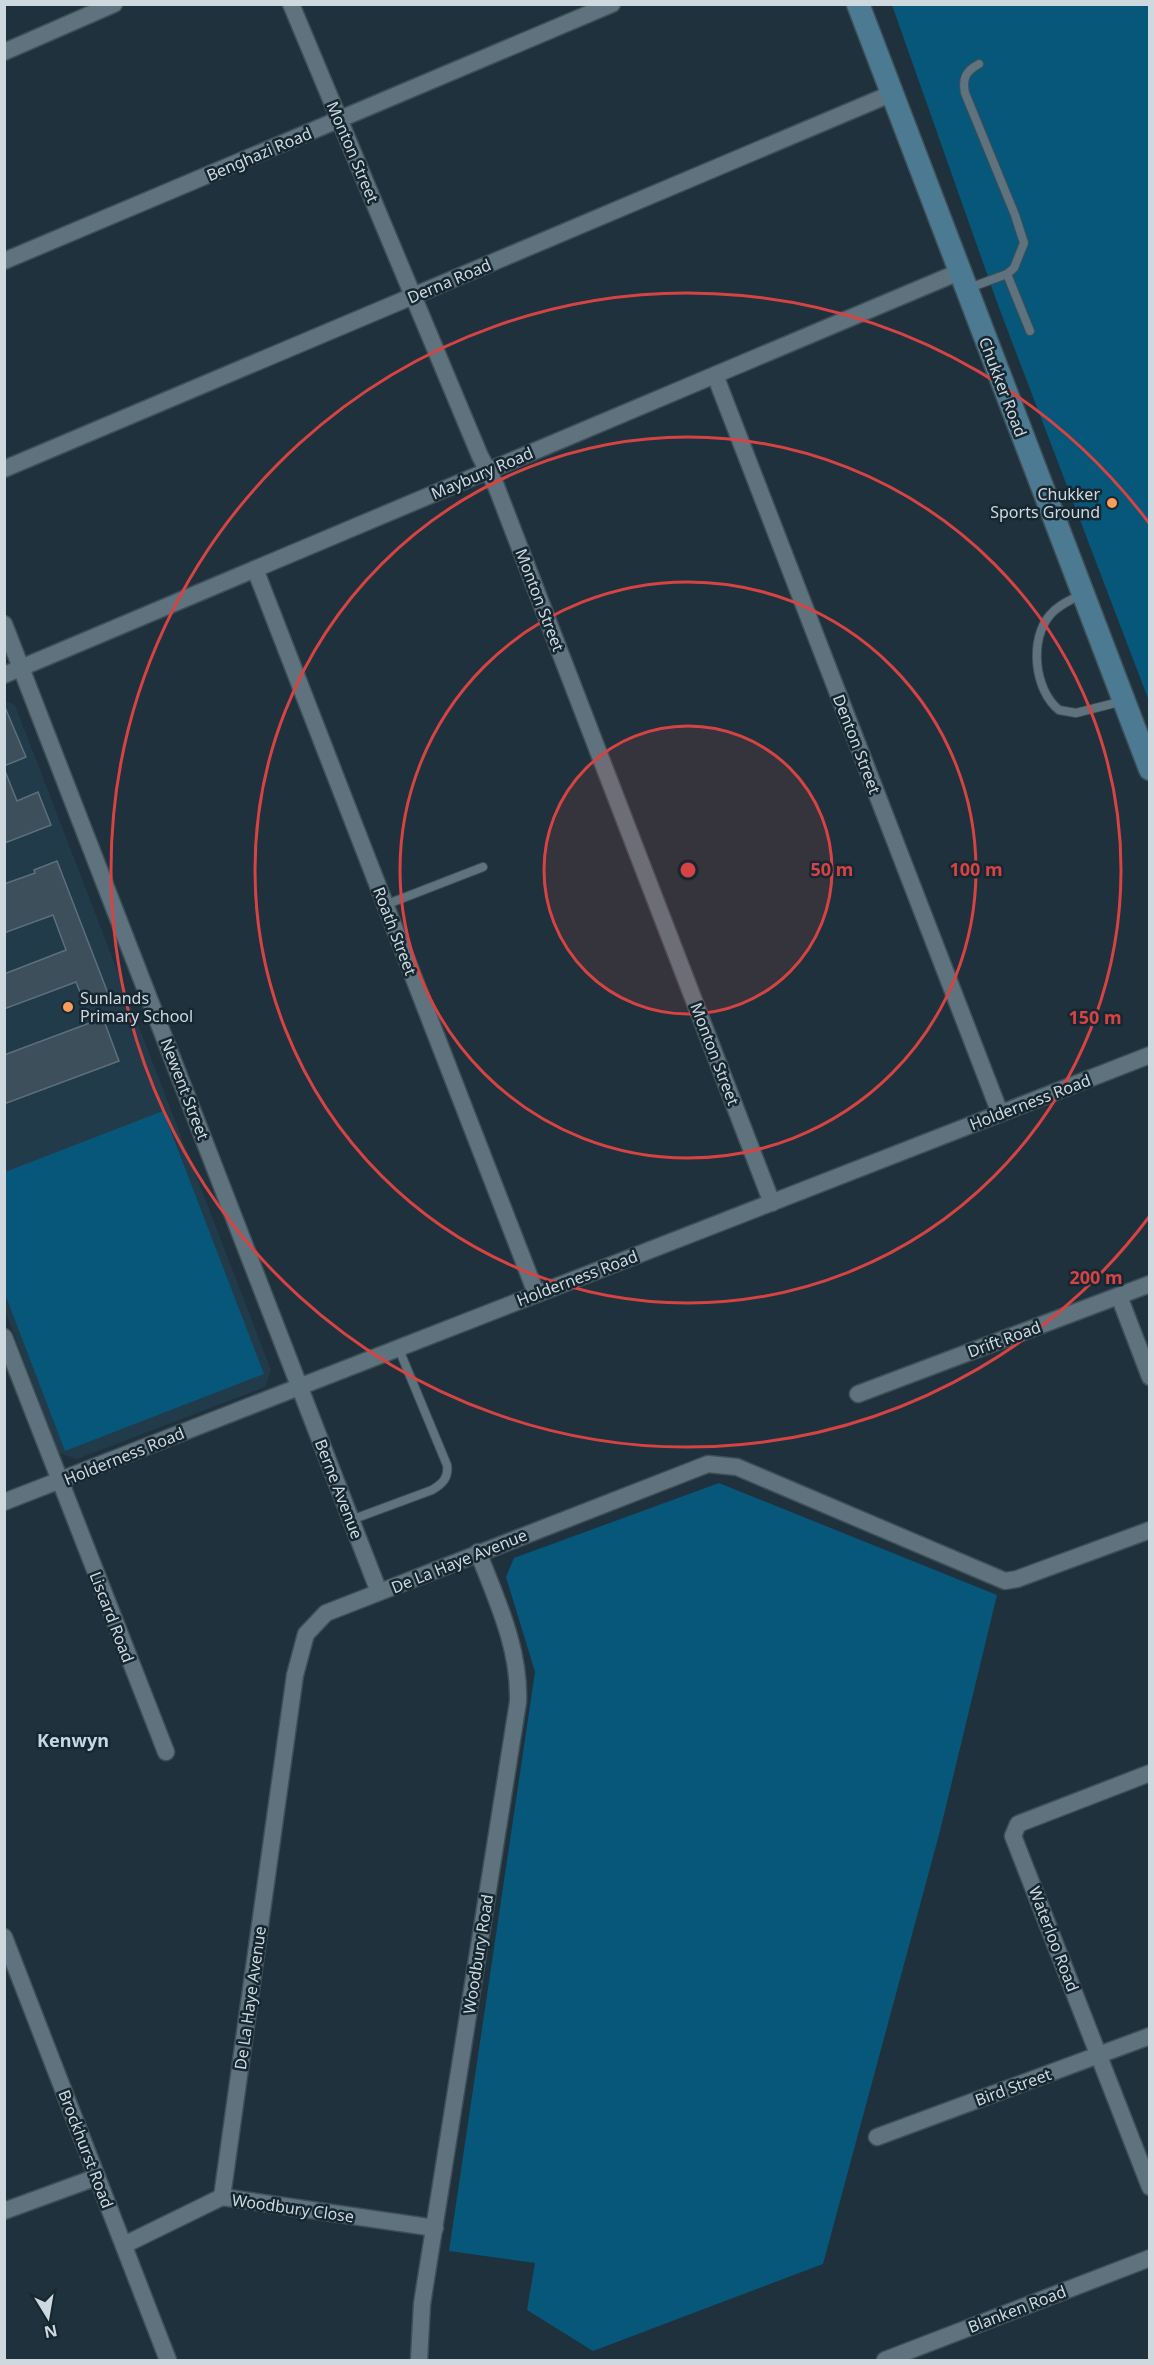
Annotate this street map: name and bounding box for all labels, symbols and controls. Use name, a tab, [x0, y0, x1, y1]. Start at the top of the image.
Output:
street label: Monton Street	[322, 98, 384, 206]
street label: Benghazi Road	[203, 122, 315, 186]
street label: Derna Road	[404, 254, 494, 308]
street label: Chukker Road	[974, 334, 1032, 440]
street label: Maybury Road	[428, 442, 536, 504]
place label: Chukker Sports Ground	[990, 483, 1100, 523]
marker: Chukker Sports Ground	[1105, 496, 1119, 510]
street label: Monton Street	[510, 546, 570, 655]
street label: Denton Street	[828, 691, 886, 797]
text: 50 m	[811, 857, 853, 881]
text: 100 m	[949, 857, 1003, 881]
centre of rings	[678, 860, 698, 880]
street label: Roath Street	[368, 884, 422, 979]
place label: Sunlands Primary School	[80, 987, 193, 1027]
marker: Sunlands Primary School	[61, 1000, 75, 1014]
street label: Monton Street	[685, 1000, 745, 1109]
text: 150 m	[1068, 1005, 1122, 1029]
street label: Newent Street	[156, 1035, 215, 1143]
street label: Holderness Road	[966, 1069, 1094, 1135]
street label: Holderness Road	[513, 1245, 641, 1311]
text: 200 m	[1069, 1265, 1123, 1289]
street label: Drift Road	[964, 1316, 1044, 1362]
street label: Holderness Road	[61, 1422, 187, 1490]
street label: Berne Avenue	[310, 1436, 368, 1542]
street label: De La Haye Avenue	[388, 1524, 530, 1598]
street label: Liscard Road	[85, 1568, 139, 1666]
district label: Kenwyn	[37, 1728, 109, 1752]
street label: Waterloo Road	[1024, 1883, 1084, 1995]
street label: Woodbury Road	[458, 1893, 498, 2015]
street label: De La Haye Avenue	[229, 1925, 271, 2071]
street label: Bird Street	[972, 2063, 1054, 2111]
street label: Brockhurst Road	[53, 2087, 119, 2211]
street label: Woodbury Close	[231, 2189, 355, 2227]
street label: Blanken Road	[965, 2280, 1069, 2338]
north arrow	[18, 2287, 78, 2347]
text: N	[42, 2320, 59, 2344]

